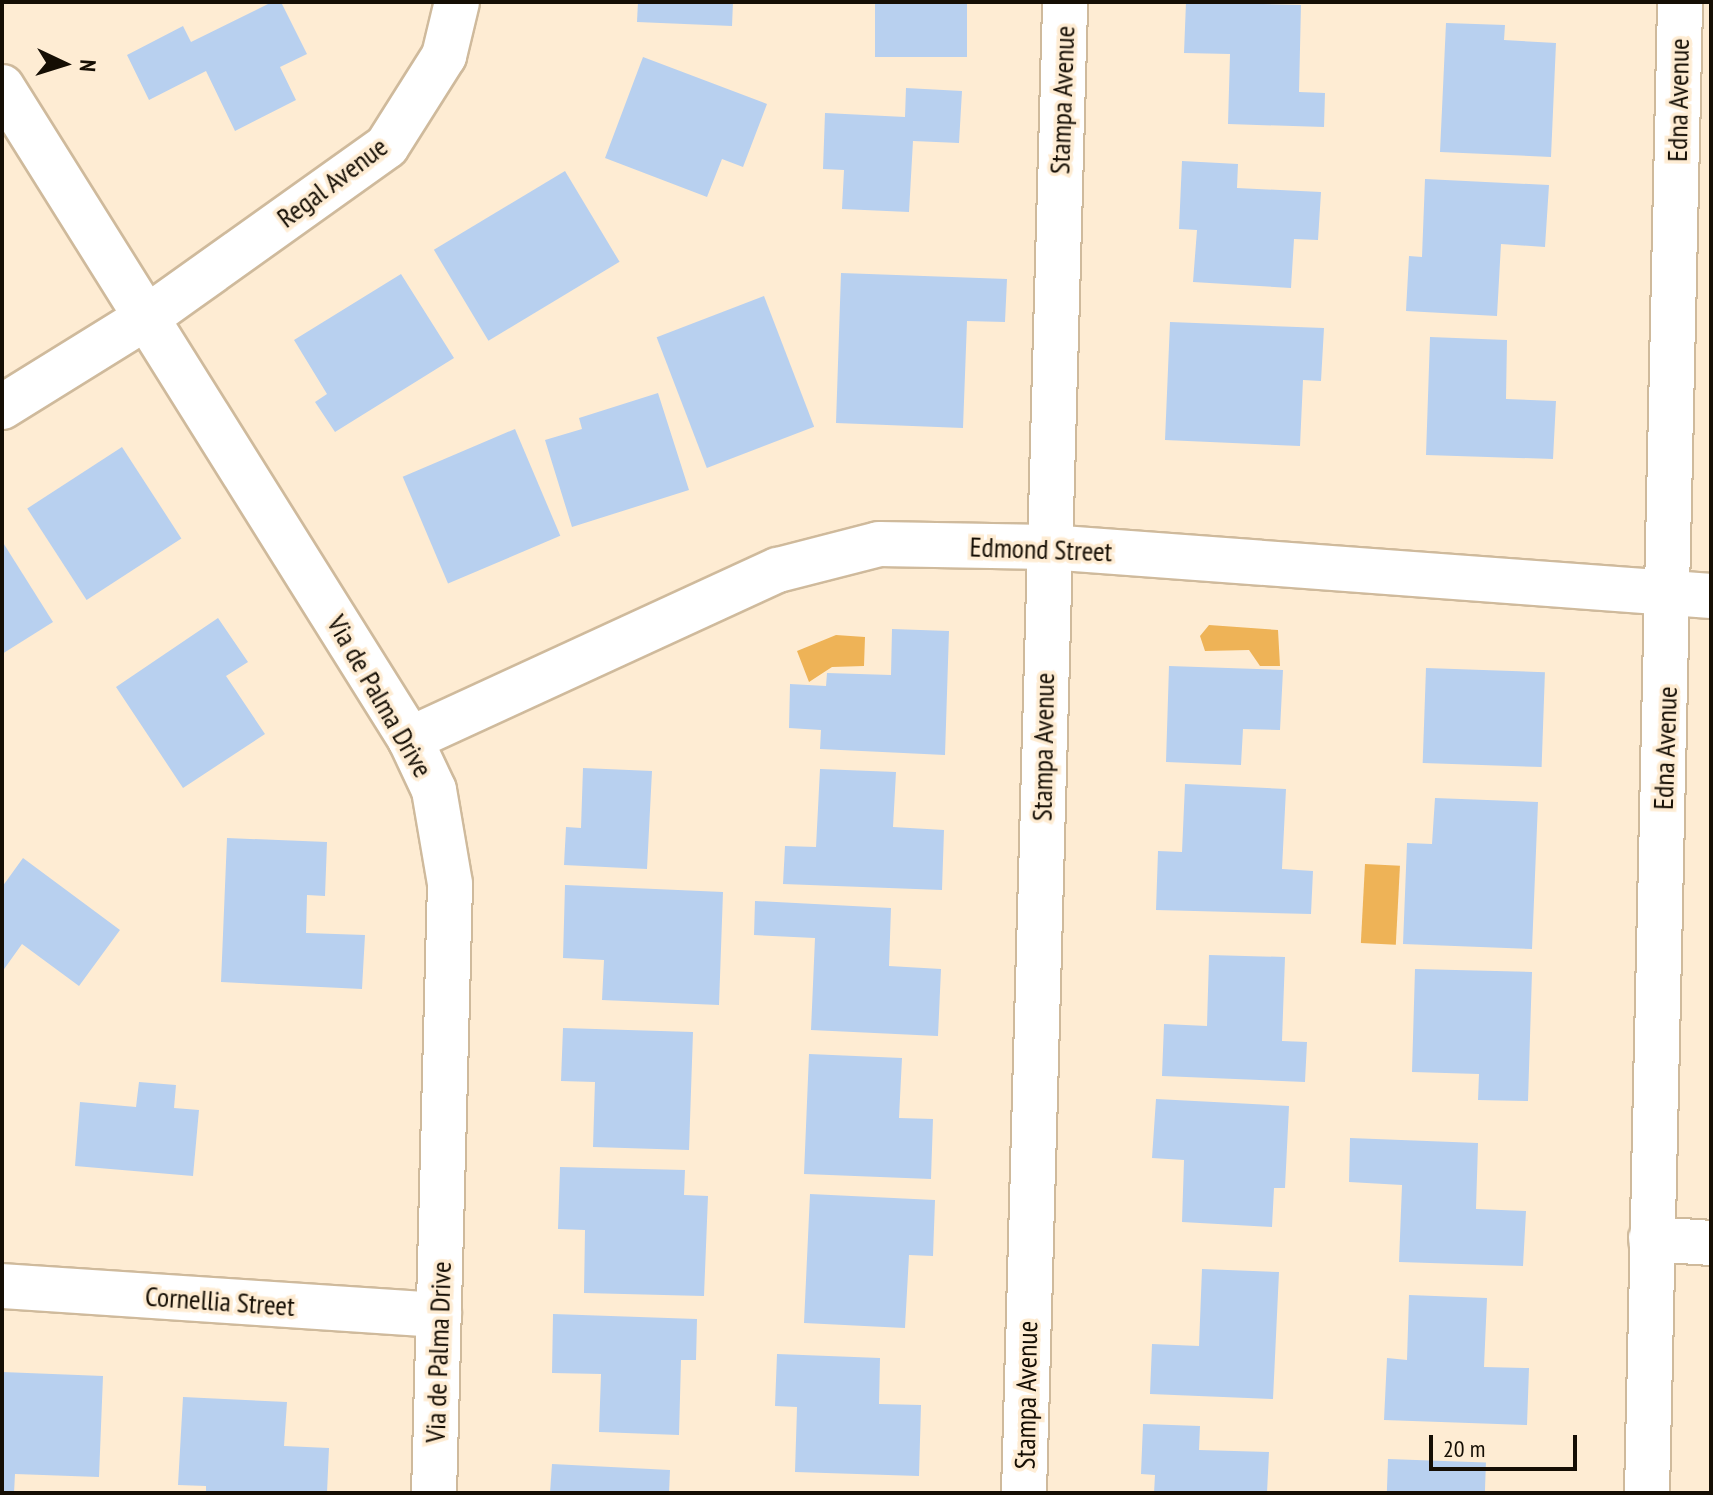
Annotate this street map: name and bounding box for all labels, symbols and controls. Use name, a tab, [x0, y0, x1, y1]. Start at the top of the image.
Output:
north arrow	[24, 24, 104, 104]
street label: Stampa Avenue	[1043, 25, 1081, 175]
street label: Edna Avenue	[1660, 38, 1696, 162]
text: N	[74, 59, 102, 73]
street label: Regal Avenue	[270, 129, 394, 235]
street label: Edmond Street	[969, 530, 1113, 568]
street label: Via de Palma Drive	[320, 609, 440, 783]
street label: Stampa Avenue	[1025, 672, 1061, 822]
street label: Edna Avenue	[1646, 685, 1684, 811]
street label: Via de Palma Drive	[418, 1261, 458, 1443]
street label: Cornellia Street	[144, 1279, 296, 1323]
street label: Stampa Avenue	[1008, 1320, 1044, 1470]
scale bar	[1433, 1419, 1581, 1469]
text: 20 m	[1443, 1433, 1485, 1464]

